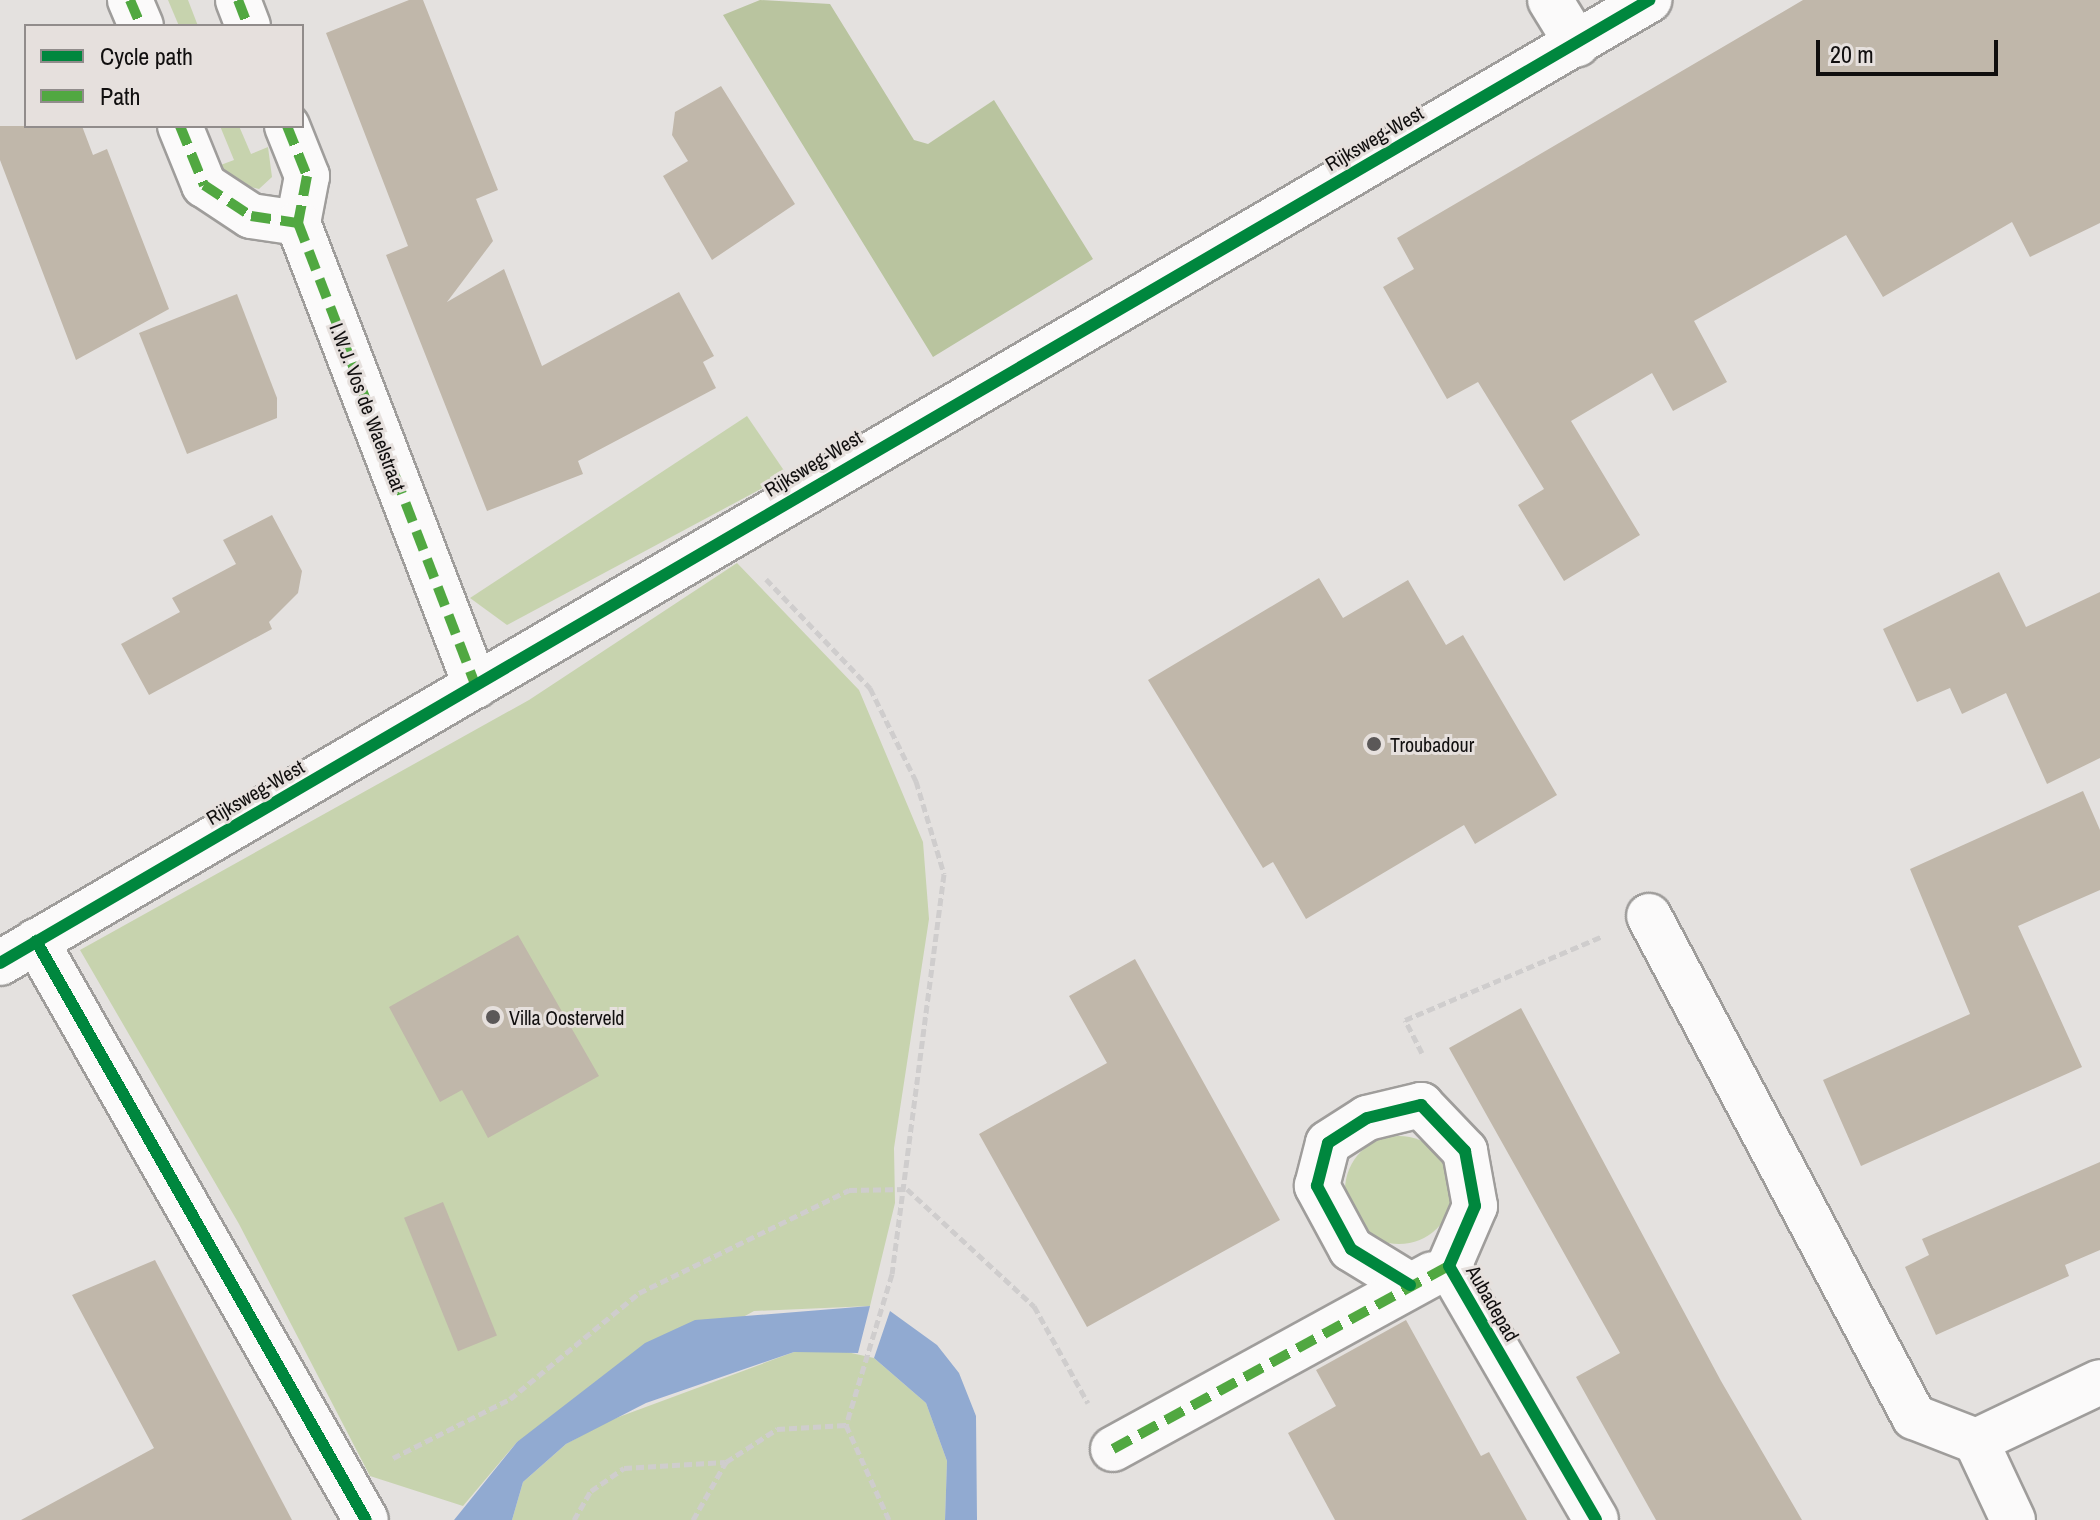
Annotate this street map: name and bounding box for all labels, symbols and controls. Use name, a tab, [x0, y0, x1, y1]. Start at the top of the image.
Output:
legend	[24, 24, 304, 128]
scale bar	[1820, 24, 2002, 74]
text: 20 m	[1830, 38, 1874, 70]
text: Cycle path	[100, 40, 193, 72]
text: Path	[100, 80, 141, 112]
street label: Rijksweg-West	[1321, 100, 1427, 176]
street label: I.W.J. Vos de Waelstraat	[325, 320, 411, 494]
street label: Rijksweg-West	[760, 425, 866, 501]
place label: Troubadour	[1390, 732, 1474, 756]
marker: Troubadour	[1365, 735, 1383, 753]
street label: Rijksweg-West	[202, 754, 308, 830]
place label: Villa Oosterveld	[509, 1005, 624, 1029]
marker: Villa Oosterveld	[484, 1008, 502, 1026]
street label: Aubadepad	[1462, 1261, 1524, 1345]

